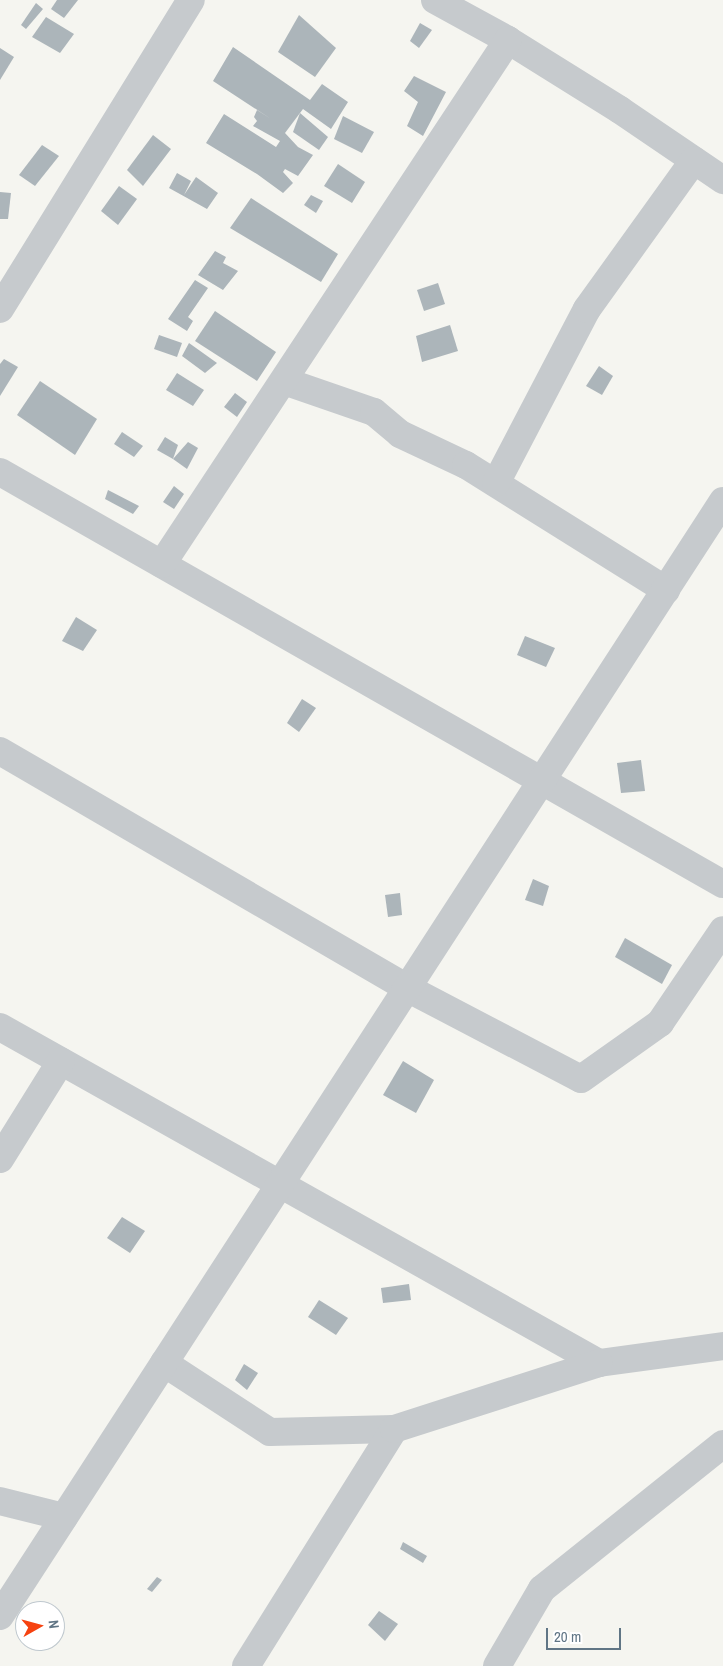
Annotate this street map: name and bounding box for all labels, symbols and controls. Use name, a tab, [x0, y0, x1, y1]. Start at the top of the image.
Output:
north arrow	[15, 1601, 65, 1651]
scale bar	[548, 1618, 623, 1650]
text: N	[44, 1619, 63, 1630]
text: 20 m	[554, 1626, 581, 1647]

